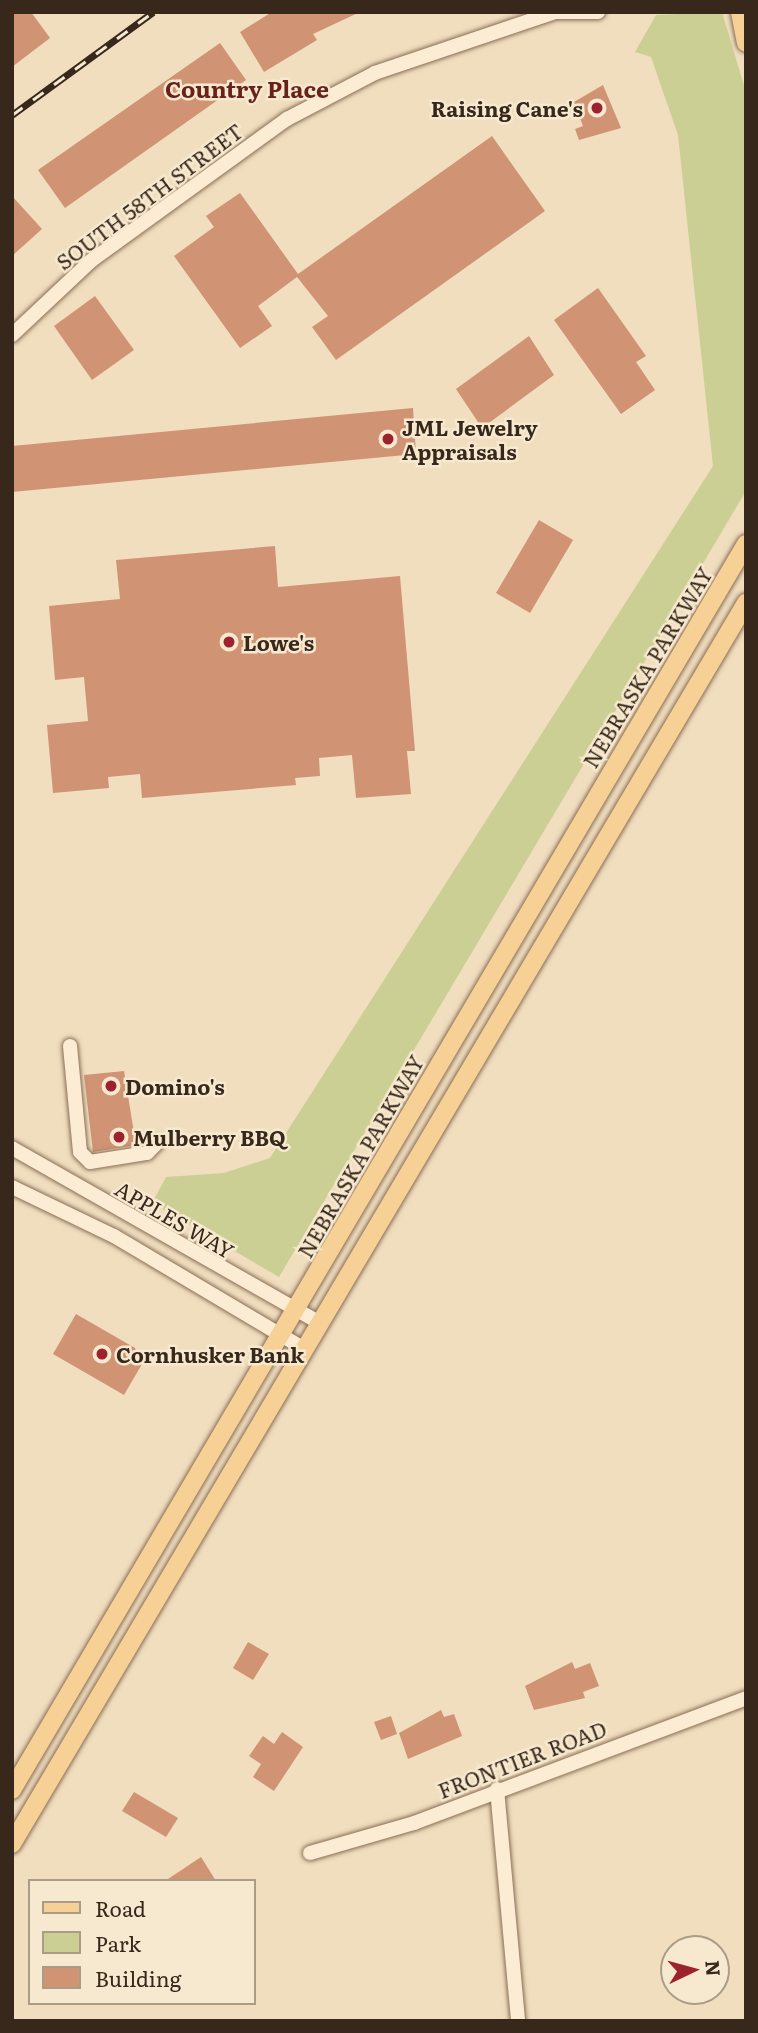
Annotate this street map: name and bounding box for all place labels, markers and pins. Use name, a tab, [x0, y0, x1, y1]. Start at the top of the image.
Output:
place label: Raising Cane's	[431, 95, 583, 121]
marker: Raising Cane's	[589, 100, 605, 116]
place label: JML Jewelry Appraisals	[402, 414, 538, 464]
marker: JML Jewelry Appraisals	[380, 431, 396, 447]
place label: Lowe's	[243, 629, 314, 655]
marker: Lowe's	[221, 634, 237, 650]
place label: Domino's	[125, 1073, 225, 1099]
marker: Domino's	[103, 1078, 119, 1094]
place label: Mulberry BBQ	[133, 1124, 285, 1150]
marker: Mulberry BBQ	[111, 1129, 127, 1145]
place label: Cornhusker Bank	[116, 1341, 304, 1367]
marker: Cornhusker Bank	[94, 1346, 110, 1362]

